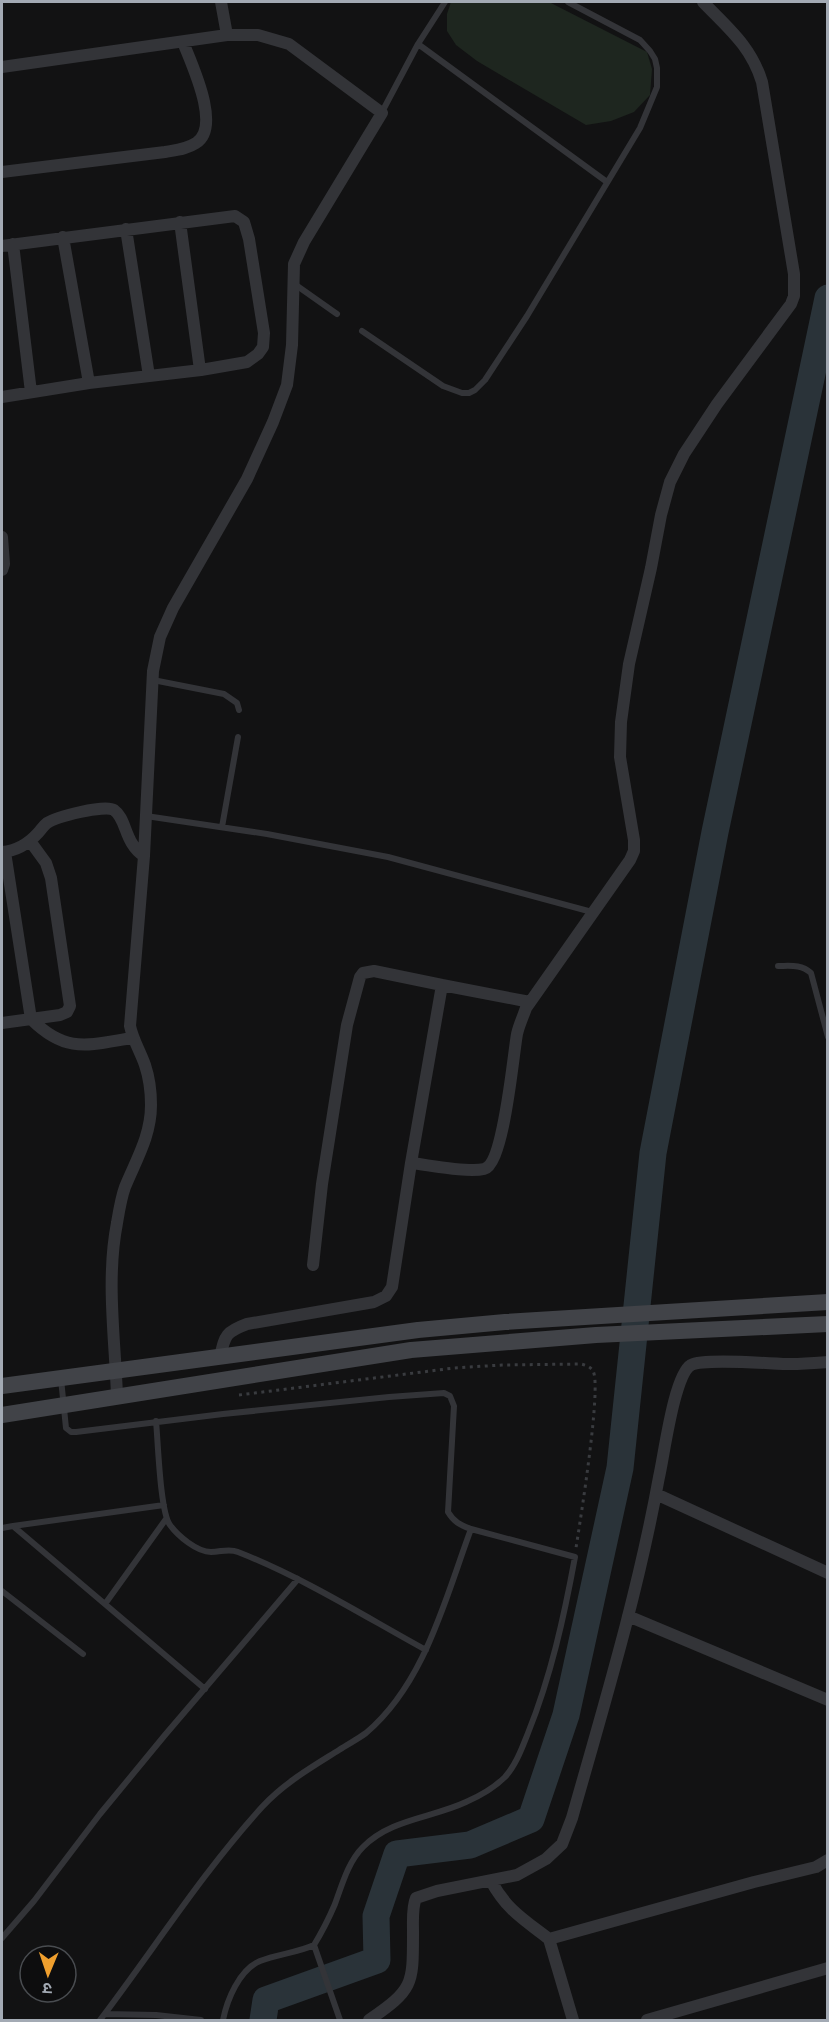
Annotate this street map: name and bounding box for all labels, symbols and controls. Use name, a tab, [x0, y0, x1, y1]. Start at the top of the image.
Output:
north arrow	[18, 1944, 78, 2004]
text: उ	[42, 1979, 53, 1998]

